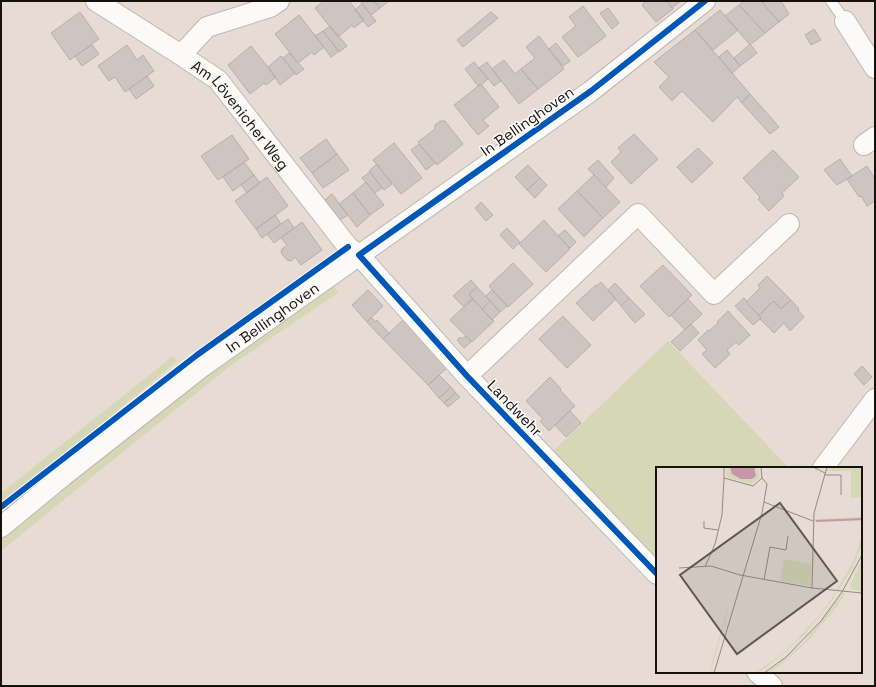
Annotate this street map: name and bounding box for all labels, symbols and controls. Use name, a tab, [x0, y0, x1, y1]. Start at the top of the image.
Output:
street label: Am Lövenicher Weg	[188, 55, 294, 173]
street label: In Bellinghoven	[477, 82, 577, 160]
street label: In Bellinghoven	[222, 278, 322, 356]
street label: Landwehr	[483, 376, 547, 440]
inset map	[656, 467, 862, 673]

